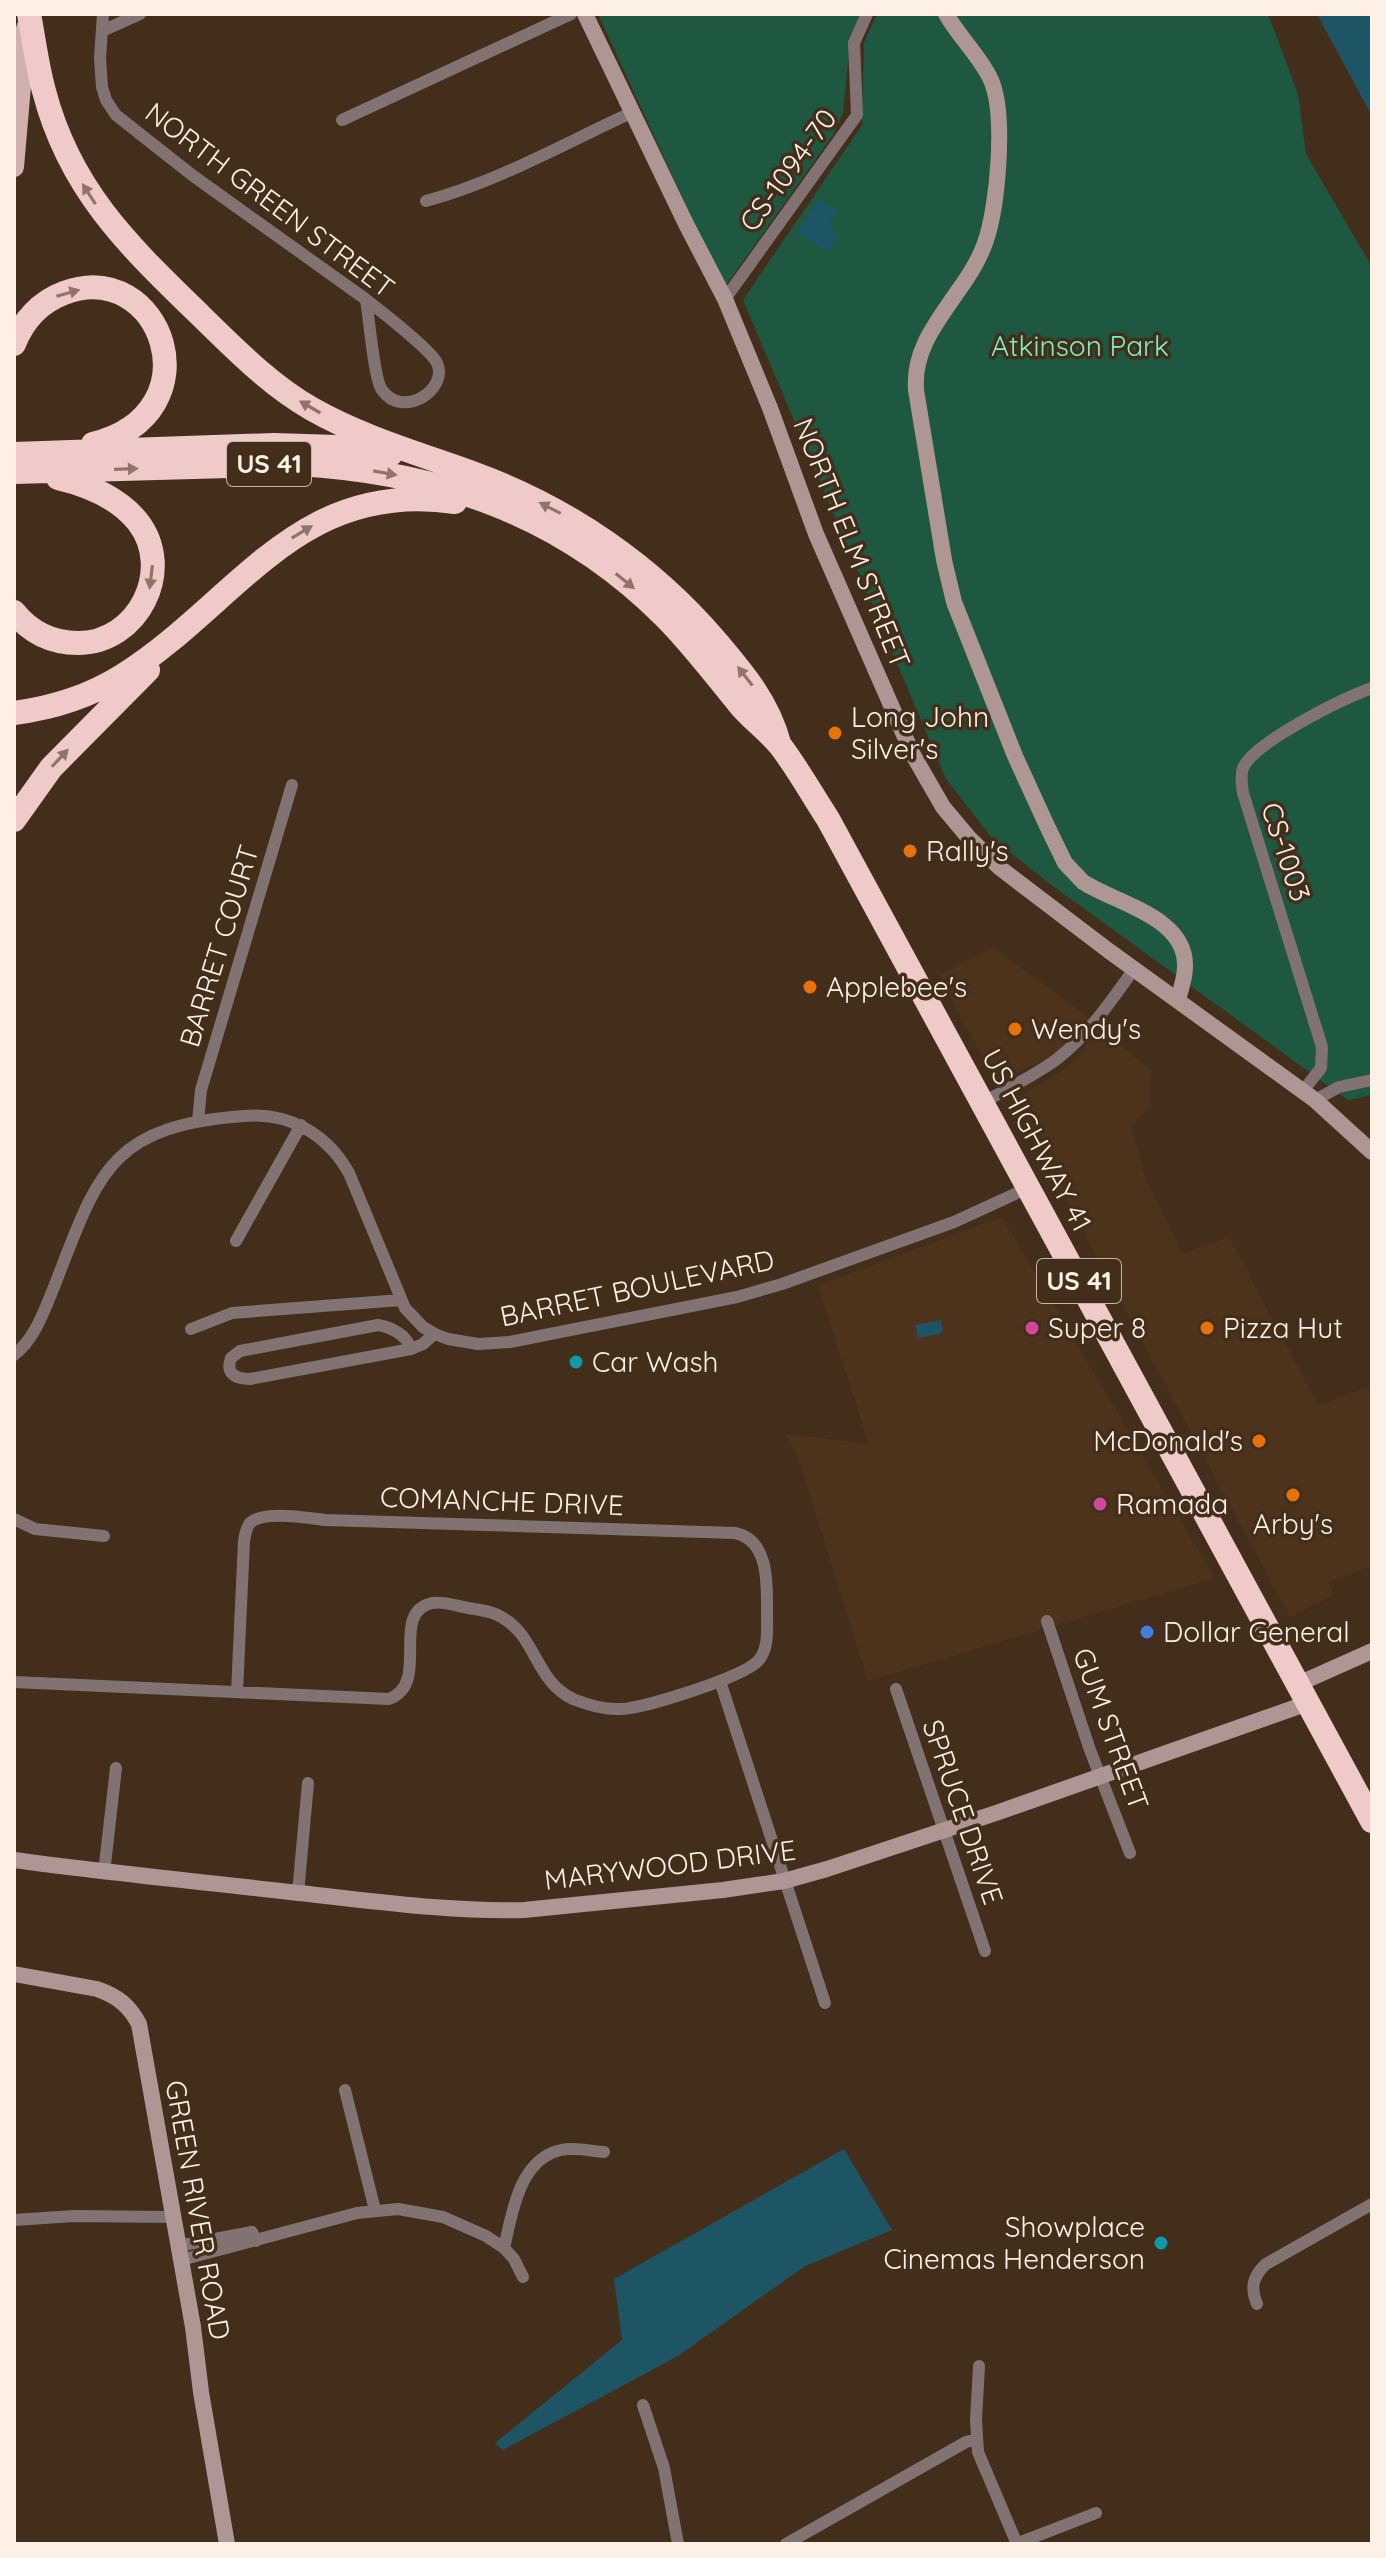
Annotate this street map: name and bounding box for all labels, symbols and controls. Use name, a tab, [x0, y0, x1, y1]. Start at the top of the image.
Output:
street label: NORTH GREEN STREET	[139, 94, 402, 305]
street label: CS-1094-70	[731, 102, 844, 238]
one-way arrow	[83, 183, 97, 205]
one-way arrow	[56, 286, 80, 299]
park label: Atkinson Park	[991, 328, 1169, 363]
one-way arrow	[299, 400, 321, 414]
street label: NORTH ELM STREET	[786, 413, 919, 673]
road number: US 41	[227, 442, 311, 486]
one-way arrow	[114, 462, 139, 475]
one-way arrow	[373, 468, 398, 480]
one-way arrow	[538, 502, 561, 515]
one-way arrow	[291, 525, 313, 539]
one-way arrow	[144, 565, 157, 590]
one-way arrow	[614, 572, 634, 589]
one-way arrow	[737, 666, 754, 686]
place label: Long John Silver's	[851, 699, 989, 766]
marker: Long John Silver's	[826, 724, 844, 742]
one-way arrow	[51, 748, 69, 767]
street label: CS-1003	[1254, 798, 1319, 906]
place label: Rally's	[926, 833, 1009, 868]
street label: BARRET COURT	[171, 841, 266, 1051]
marker: Rally's	[901, 842, 919, 860]
place label: Applebee's	[826, 969, 967, 1004]
marker: Applebee's	[801, 978, 819, 996]
place label: Wendy's	[1031, 1011, 1141, 1046]
marker: Wendy's	[1006, 1020, 1024, 1038]
street label: US HIGHWAY 41	[975, 1043, 1100, 1237]
street label: BARRET BOULEVARD	[497, 1241, 777, 1334]
road number: US 41	[1037, 1259, 1121, 1303]
place label: Super 8	[1048, 1310, 1146, 1345]
place label: Pizza Hut	[1223, 1310, 1343, 1345]
marker: Super 8	[1023, 1319, 1041, 1337]
marker: Pizza Hut	[1198, 1319, 1216, 1337]
place label: Car Wash	[592, 1344, 718, 1379]
marker: Car Wash	[567, 1353, 585, 1371]
place label: McDonald's	[1093, 1423, 1243, 1458]
marker: McDonald's	[1250, 1432, 1268, 1450]
street label: COMANCHE DRIVE	[380, 1479, 624, 1522]
place label: Ramada	[1116, 1486, 1228, 1521]
marker: Arby's	[1284, 1486, 1302, 1504]
marker: Ramada	[1091, 1495, 1109, 1513]
place label: Arby's	[1253, 1506, 1333, 1541]
place label: Dollar General	[1163, 1614, 1350, 1649]
marker: Dollar General	[1138, 1623, 1156, 1641]
street label: GUM STREET	[1066, 1643, 1157, 1815]
street label: SPRUCE DRIVE	[915, 1715, 1011, 1909]
street label: MARYWOOD DRIVE	[542, 1832, 798, 1897]
street label: GREEN RIVER ROAD	[158, 2077, 239, 2342]
place label: Showplace Cinemas Henderson	[883, 2209, 1145, 2276]
marker: Showplace Cinemas Henderson	[1152, 2234, 1170, 2252]

